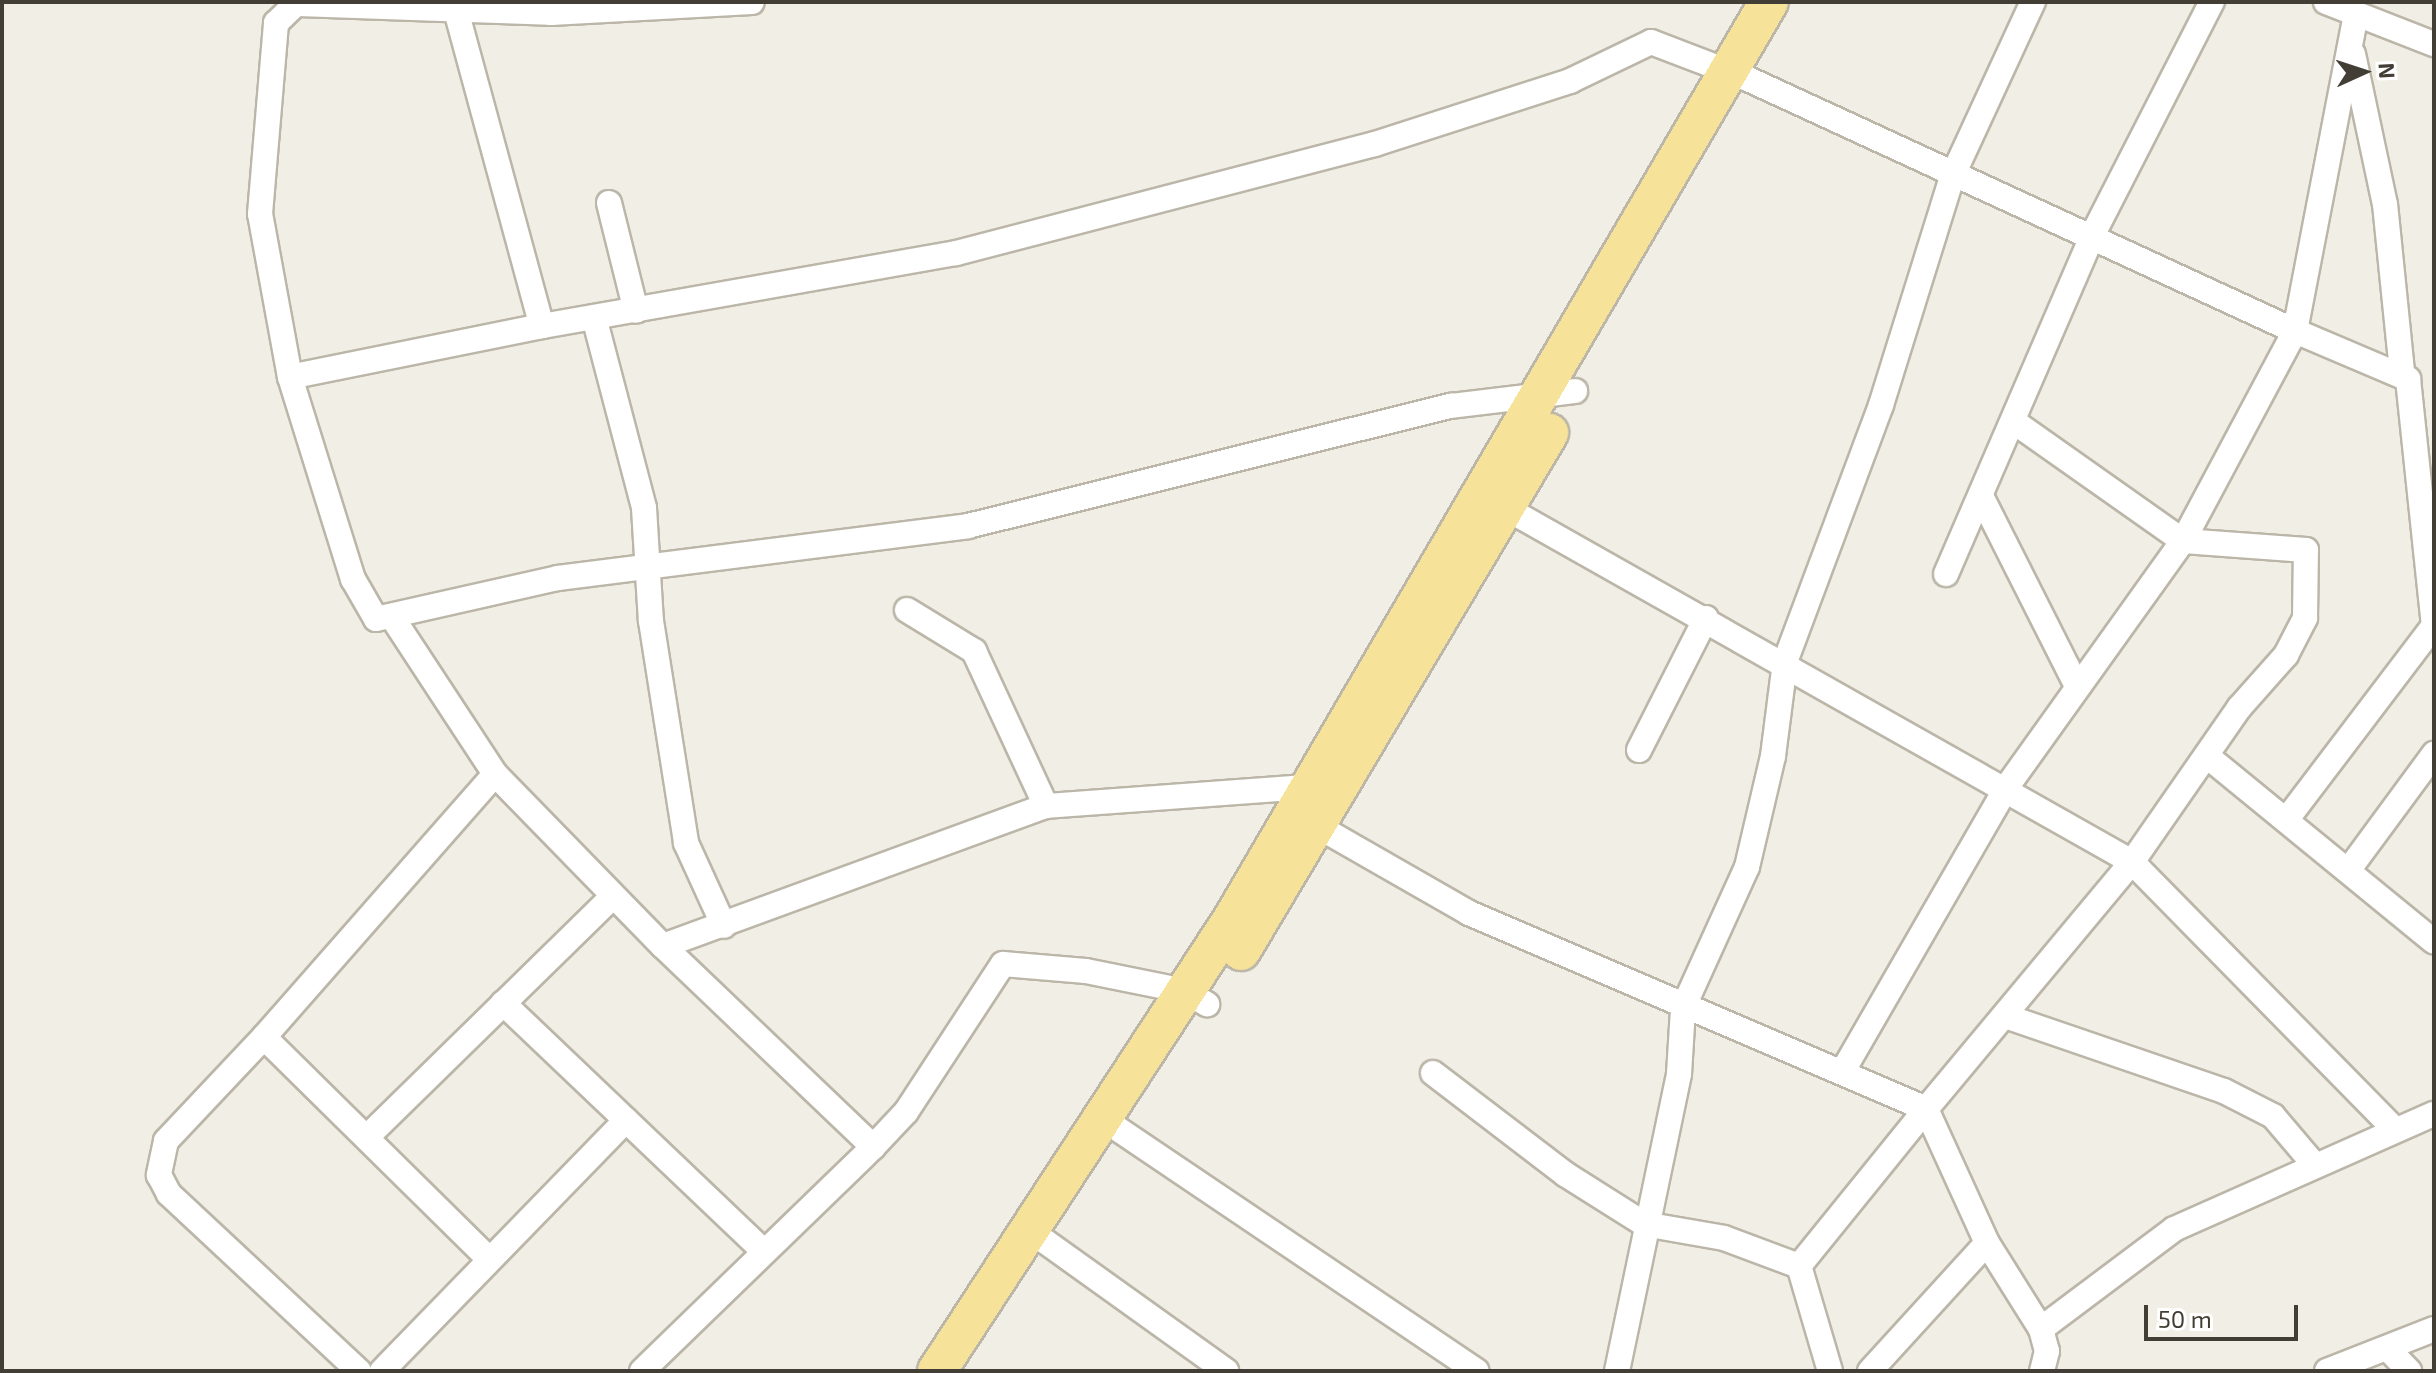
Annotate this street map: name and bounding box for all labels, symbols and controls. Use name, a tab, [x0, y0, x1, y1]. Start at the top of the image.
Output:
north arrow	[2324, 32, 2404, 112]
text: N	[2375, 62, 2401, 79]
scale bar	[2148, 1289, 2302, 1339]
text: 50 m	[2158, 1304, 2212, 1333]

